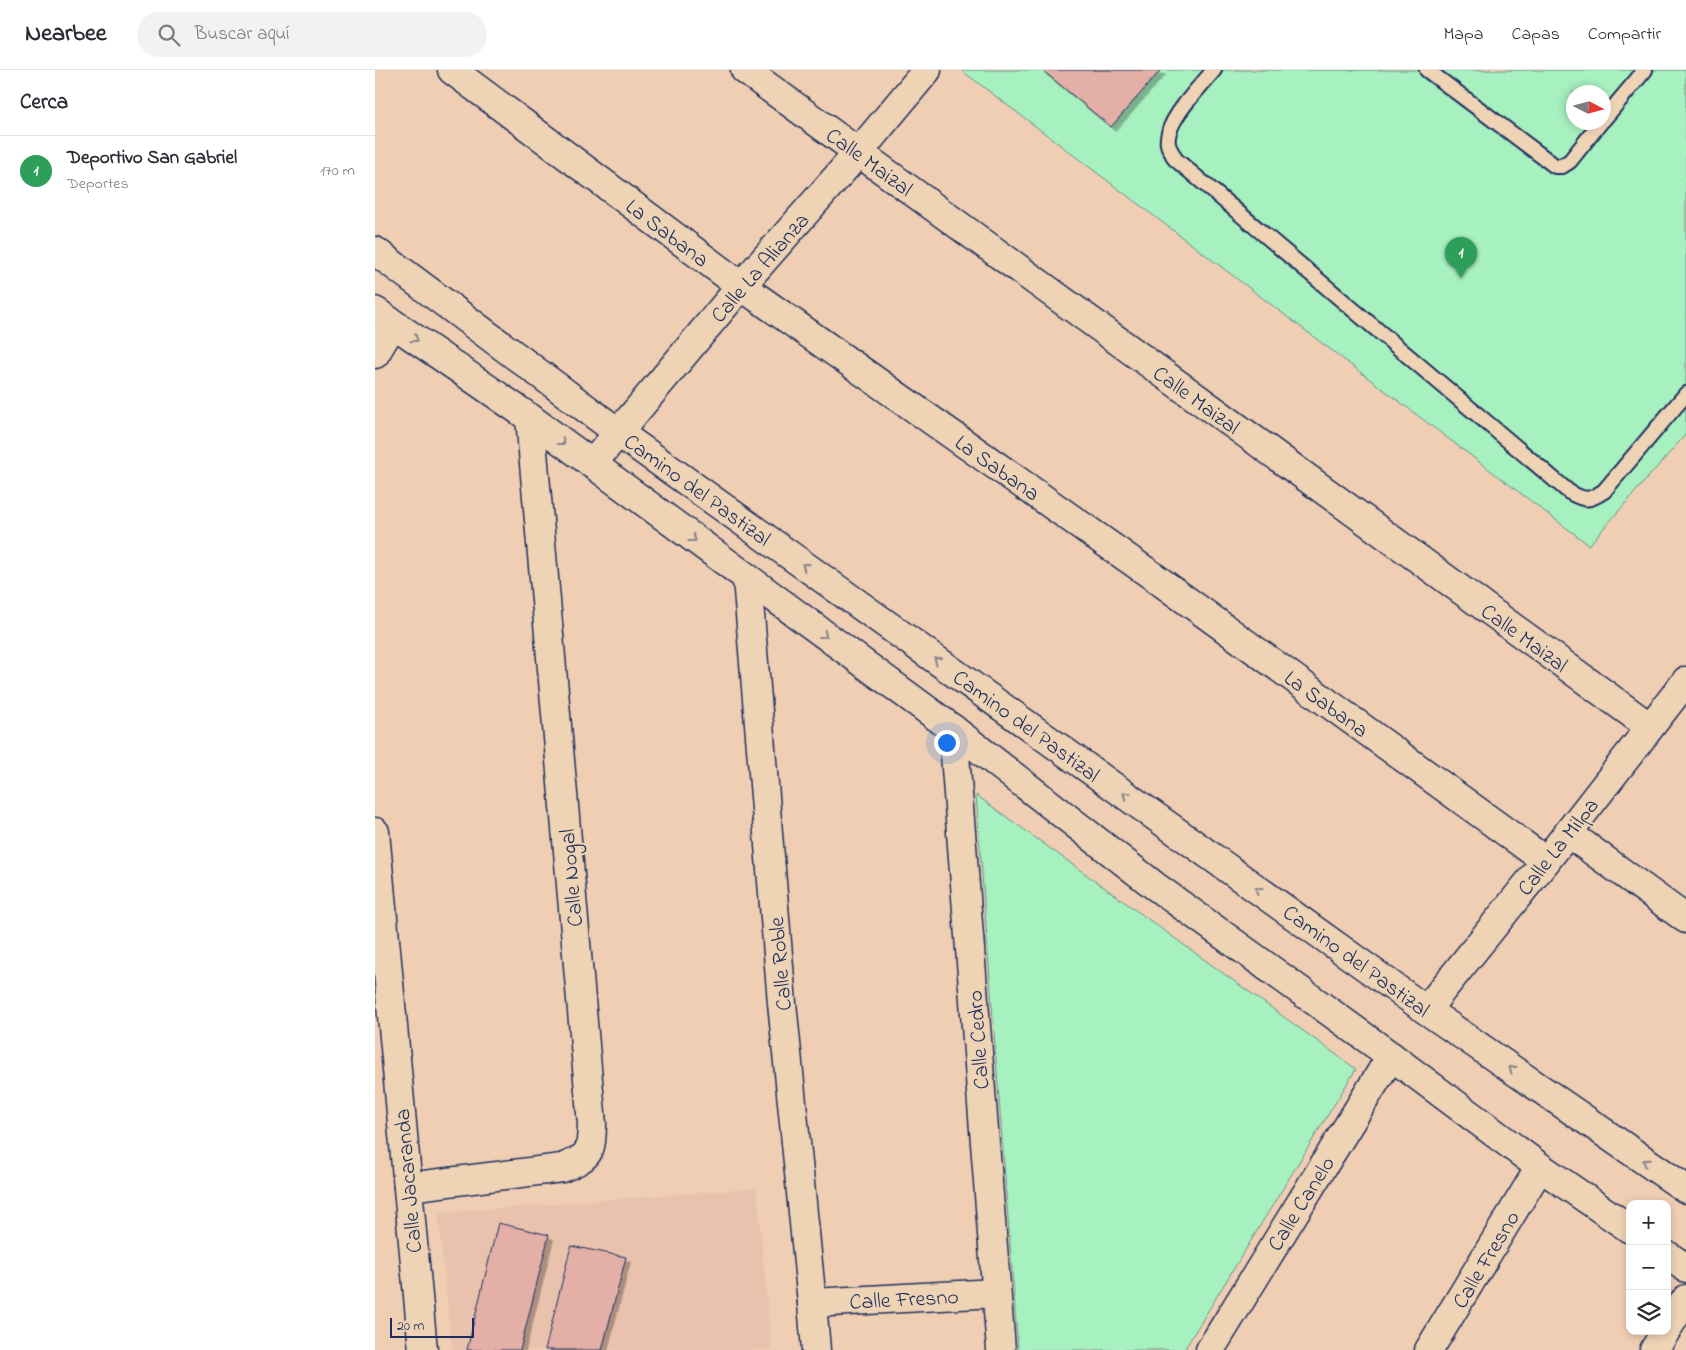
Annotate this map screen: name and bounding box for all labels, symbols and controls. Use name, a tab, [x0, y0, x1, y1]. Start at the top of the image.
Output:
search box	[137, 12, 487, 57]
text: Nearbee	[25, 17, 107, 52]
icon: search	[155, 21, 183, 49]
text: Buscar aquí	[195, 21, 290, 48]
text: Mapa	[1443, 22, 1484, 48]
text: Capas	[1512, 22, 1560, 48]
text: Compartir	[1588, 22, 1661, 48]
north arrow	[1566, 85, 1611, 130]
text: Cerca	[20, 88, 68, 118]
street label: Calle Maizal	[818, 121, 918, 206]
text: Deportivo San Gabriel	[67, 145, 237, 172]
text: 1	[33, 159, 39, 183]
text: 170 m	[320, 159, 355, 183]
text: Deportes	[67, 172, 129, 196]
street label: La Sabana	[618, 192, 715, 277]
street label: Calle La Alianza	[704, 207, 818, 331]
pin: 1	[1445, 237, 1477, 278]
one-way arrow	[409, 333, 418, 342]
street label: Calle Maizal	[1145, 359, 1245, 444]
street label: Camino del Pastizal	[616, 427, 776, 556]
street label: La Sabana	[947, 428, 1045, 511]
one-way arrow	[556, 436, 566, 445]
one-way arrow	[687, 533, 696, 541]
one-way arrow	[801, 563, 811, 572]
street label: Calle Maizal	[1473, 597, 1573, 682]
one-way arrow	[818, 629, 827, 637]
one-way arrow	[933, 657, 943, 666]
street label: Camino del Pastizal	[945, 663, 1105, 792]
street label: La Sabana	[1276, 664, 1374, 747]
your location	[934, 730, 960, 756]
street label: Calle La Milpa	[1511, 792, 1608, 904]
one-way arrow	[1123, 793, 1132, 801]
street label: Calle Nogal	[553, 827, 594, 928]
one-way arrow	[1255, 887, 1264, 896]
street label: Camino del Pastizal	[1275, 898, 1435, 1027]
street label: Calle Roble	[762, 915, 802, 1012]
street label: Calle Cedro	[961, 989, 999, 1090]
one-way arrow	[1508, 1066, 1518, 1075]
street label: Calle Jacaranda	[388, 1107, 432, 1254]
street label: Calle Canelo	[1261, 1151, 1344, 1258]
one-way arrow	[1642, 1159, 1652, 1168]
map controls	[1626, 1200, 1671, 1335]
button: +	[1626, 1200, 1671, 1245]
street label: Calle Fresno	[1446, 1205, 1529, 1316]
button: −	[1626, 1245, 1671, 1290]
street label: Calle Fresno	[849, 1282, 960, 1320]
button: layers	[1626, 1290, 1671, 1335]
scale bar	[390, 1315, 474, 1338]
text: 20 m	[397, 1316, 424, 1337]

